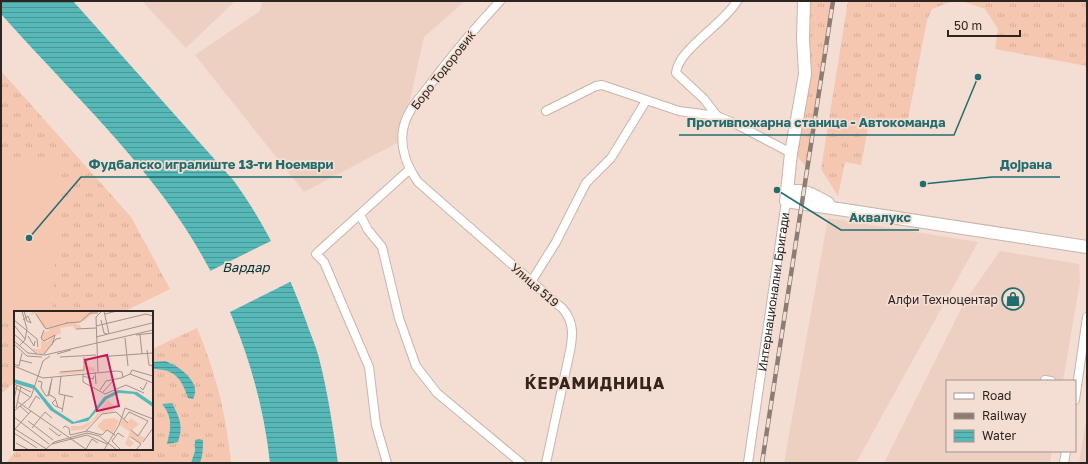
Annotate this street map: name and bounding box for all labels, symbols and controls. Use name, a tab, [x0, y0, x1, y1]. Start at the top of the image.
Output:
scale bar	[948, 12, 1020, 38]
text: 50 m	[954, 18, 982, 33]
street label: Боро Тодоровиќ	[407, 27, 479, 113]
callout: Противпожарна станица - Автокоманда	[679, 110, 954, 135]
text: Противпожарна станица - Автокоманда	[686, 114, 946, 130]
callout: Фудбалско игралиште 13-ти Ноември	[81, 152, 342, 177]
callout: Дојрана	[992, 152, 1060, 177]
text: Фудбалско игралиште 13-ти Ноември	[88, 156, 334, 172]
text: Дојрана	[1000, 156, 1053, 172]
callout: Аквалукс	[841, 205, 919, 230]
text: Аквалукс	[849, 209, 912, 225]
street label: Интернационални Бригади	[754, 211, 792, 372]
water label: Вардар	[222, 259, 271, 275]
street label: Улица 519	[508, 260, 562, 310]
shop icon: Алфи Техноцентар	[1000, 286, 1026, 312]
place label: Алфи Техноцентар	[888, 292, 998, 307]
inset map	[14, 311, 153, 450]
district label: ЌЕРАМИДНИЦА	[525, 373, 665, 393]
legend	[946, 380, 1076, 452]
text: Road	[982, 388, 1011, 403]
text: Railway	[982, 408, 1027, 423]
text: Water	[982, 428, 1016, 443]

